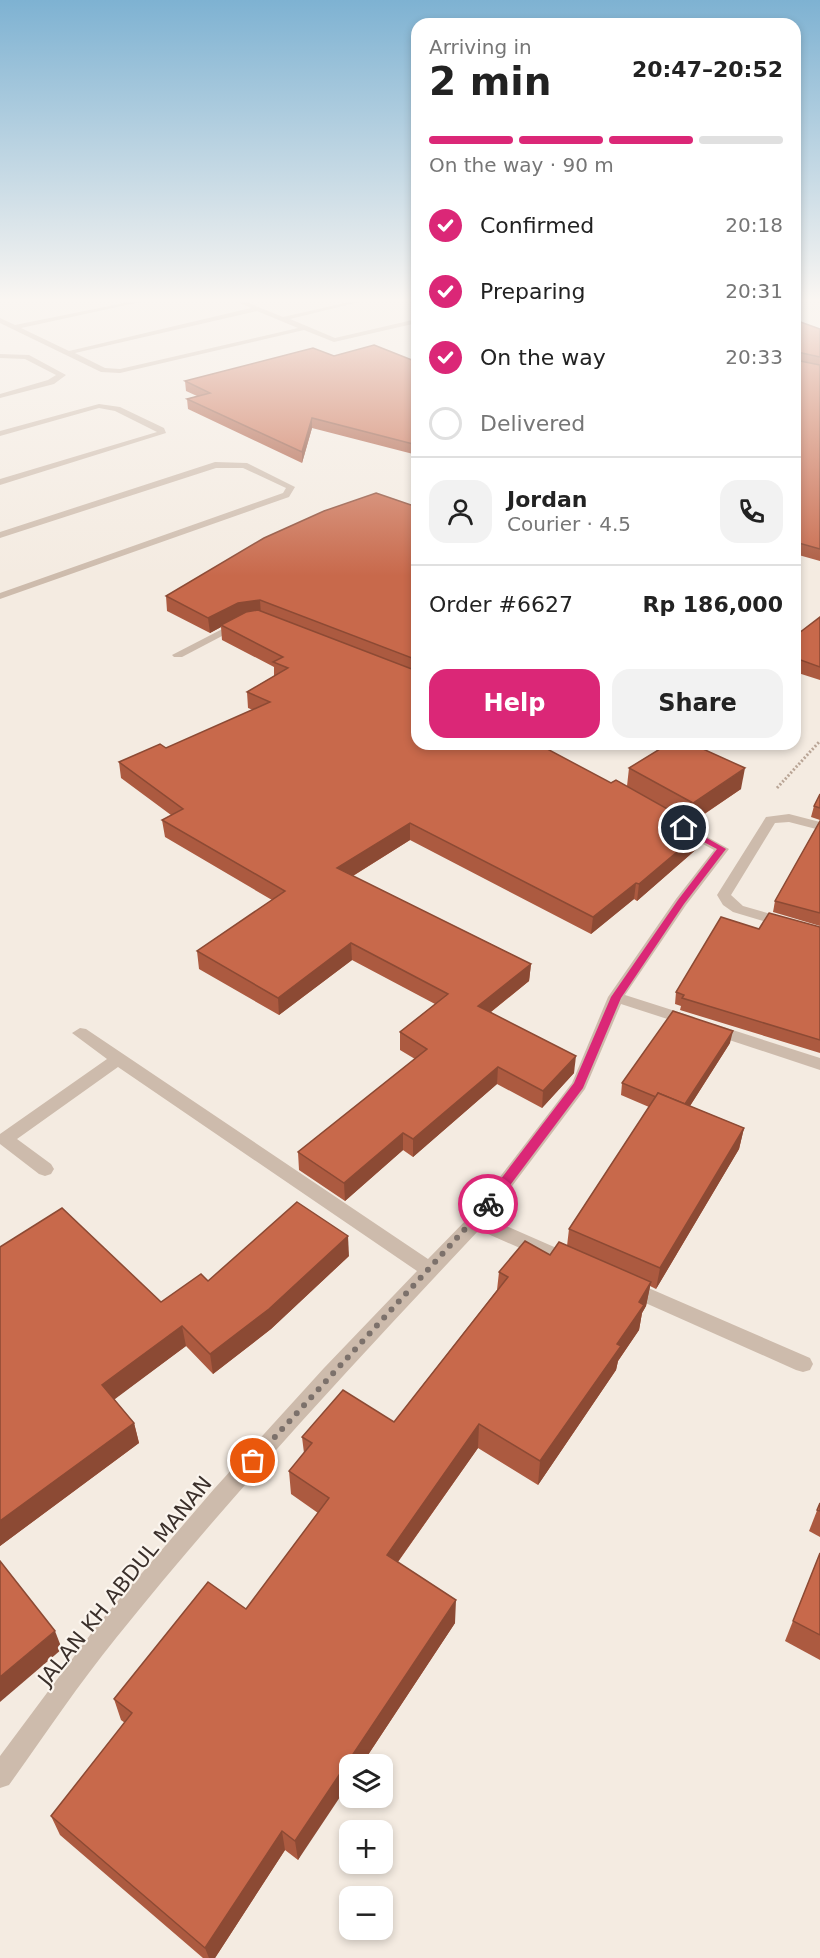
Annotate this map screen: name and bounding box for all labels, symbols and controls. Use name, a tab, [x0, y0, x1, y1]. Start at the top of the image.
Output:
text: Arriving in	[429, 35, 532, 59]
text: 20:47–20:52	[632, 57, 783, 82]
text: 2 min	[429, 59, 551, 104]
text: On the way · 90 m	[429, 153, 614, 177]
icon: check	[429, 209, 462, 242]
text: Confirmed	[480, 213, 594, 238]
text: 20:18	[725, 213, 783, 237]
icon: check	[429, 275, 462, 308]
text: Preparing	[480, 279, 586, 304]
text: 20:31	[725, 279, 783, 303]
icon: check	[429, 341, 462, 374]
text: On the way	[480, 345, 606, 370]
text: 20:33	[725, 345, 783, 369]
text: Delivered	[480, 411, 585, 436]
button: person	[429, 480, 492, 543]
button: phone	[720, 480, 783, 543]
text: Jordan	[507, 487, 587, 512]
text: Courier · 4.5	[507, 512, 631, 536]
text: Order #6627	[429, 592, 573, 617]
text: Rp 186,000	[642, 592, 783, 617]
button: Help	[429, 669, 600, 738]
button: Share	[612, 669, 783, 738]
pin	[658, 802, 709, 853]
icon: home	[667, 811, 700, 844]
courier	[458, 1174, 518, 1234]
icon: bike	[472, 1188, 505, 1221]
pin	[227, 1435, 278, 1486]
icon: bag	[236, 1444, 269, 1477]
street label: JALAN KH ABDUL MANAN	[32, 1472, 217, 1692]
map controls	[339, 1754, 393, 1940]
button: layers	[339, 1754, 393, 1808]
button: +	[339, 1820, 393, 1874]
button: −	[339, 1886, 393, 1940]

